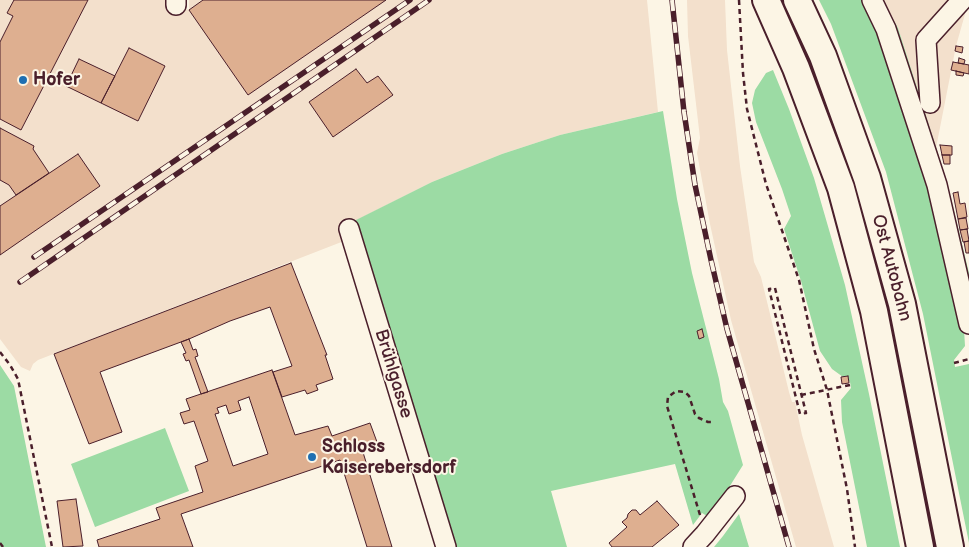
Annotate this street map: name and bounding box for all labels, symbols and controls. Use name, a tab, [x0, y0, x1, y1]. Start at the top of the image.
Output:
place label: Hofer	[33, 69, 80, 91]
marker: Hofer	[17, 74, 29, 86]
street label: Ost Autobahn	[866, 212, 916, 324]
street label: Brühlgasse	[369, 327, 417, 421]
place label: Schloss Kaiserebersdorf	[322, 436, 456, 478]
marker: Schloss Kaiserebersdorf	[306, 451, 318, 463]

